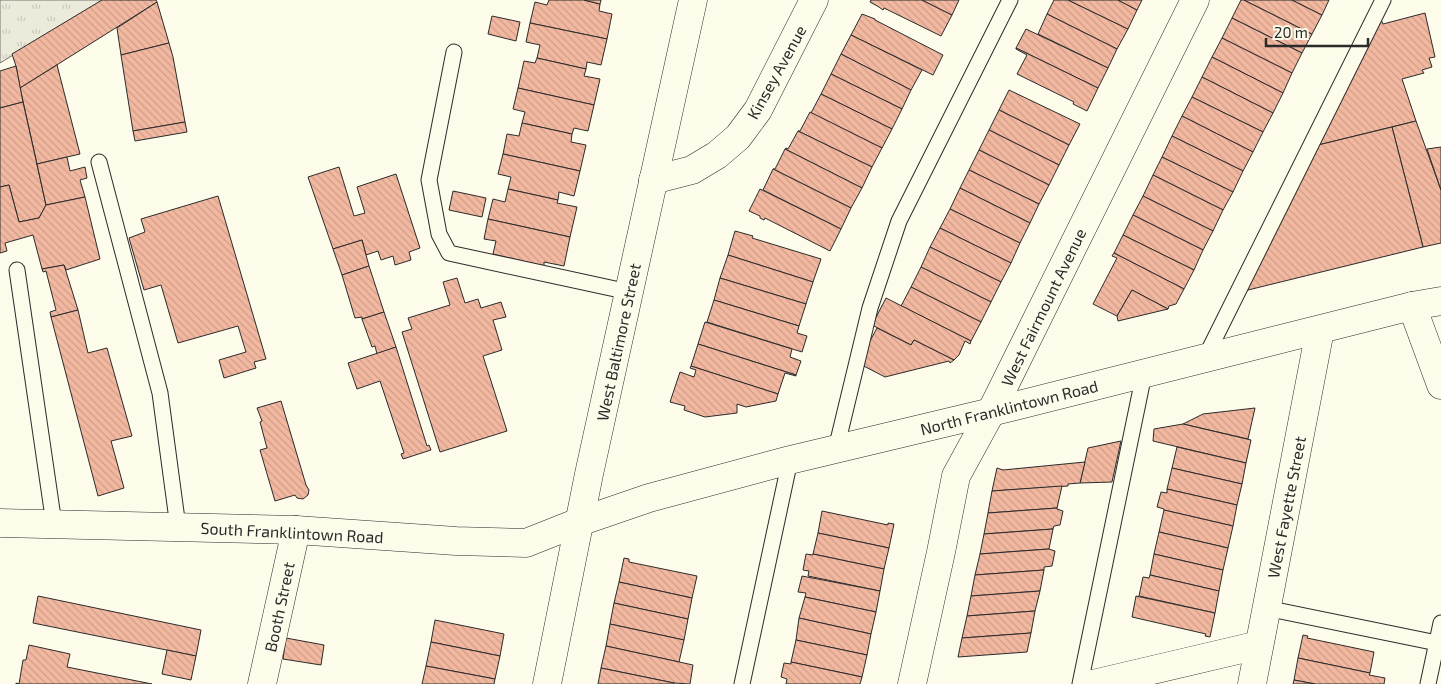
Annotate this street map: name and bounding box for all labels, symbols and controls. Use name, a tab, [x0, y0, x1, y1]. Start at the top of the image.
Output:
scale bar	[1266, 15, 1368, 47]
street label: Kinsey Avenue	[742, 22, 810, 122]
text: 20 m	[1274, 23, 1308, 41]
street label: West Fairmount Avenue	[997, 225, 1089, 389]
street label: West Baltimore Street	[592, 261, 644, 423]
street label: North Franklintown Road	[918, 376, 1100, 438]
street label: West Fayette Street	[1263, 434, 1309, 580]
street label: South Franklintown Road	[200, 518, 384, 546]
street label: Booth Street	[260, 560, 298, 654]

